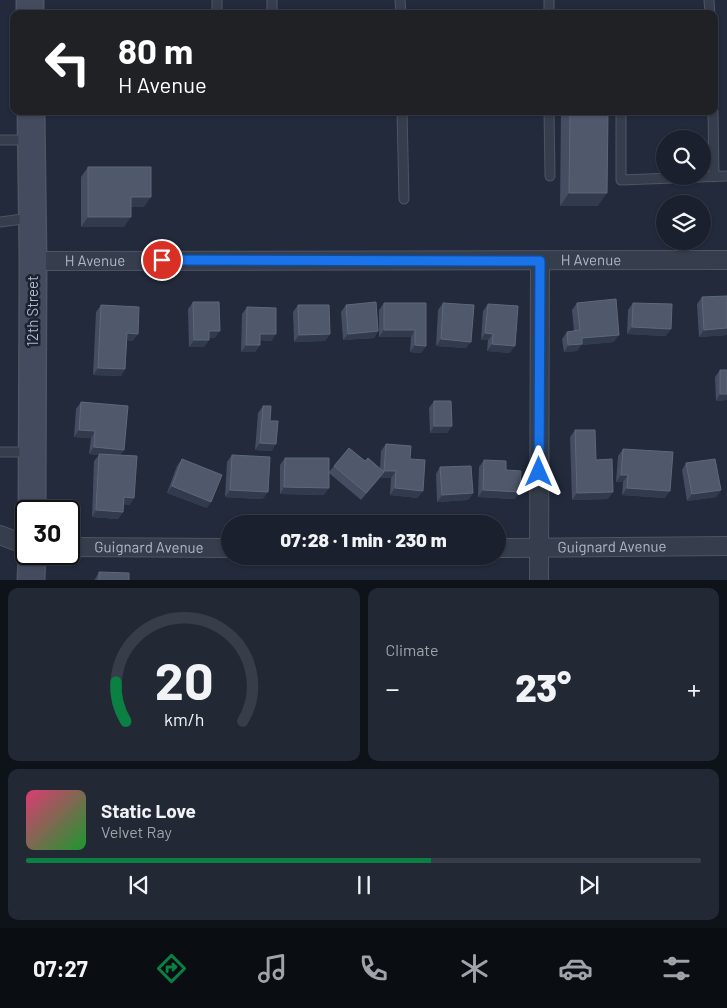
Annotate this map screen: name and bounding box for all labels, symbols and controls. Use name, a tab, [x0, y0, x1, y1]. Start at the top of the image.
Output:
text: 80 m	[118, 29, 193, 71]
icon: left	[35, 30, 100, 95]
text: H Avenue	[118, 71, 207, 97]
map controls	[656, 130, 711, 250]
button: search	[656, 130, 711, 185]
button: layers	[656, 195, 711, 250]
pin	[141, 239, 183, 281]
icon: arrive	[148, 246, 176, 274]
street label: H Avenue	[561, 250, 621, 268]
street label: H Avenue	[65, 251, 125, 269]
street label: 12th Street	[23, 276, 41, 346]
position arrow	[512, 445, 564, 497]
speed limit sign: 30	[15, 500, 80, 565]
text: 07:28 · 1 min · 230 m	[280, 528, 447, 551]
street label: Guignard Avenue	[94, 537, 204, 556]
street label: Guignard Avenue	[557, 537, 667, 555]
text: Climate	[386, 640, 438, 659]
text: 20	[154, 648, 213, 710]
text: 23°	[515, 664, 571, 710]
text: −	[386, 671, 400, 705]
text: +	[687, 671, 701, 705]
text: km/h	[164, 708, 204, 730]
text: Static Love	[101, 799, 196, 822]
text: Velvet Ray	[101, 822, 172, 841]
icon: previous	[125, 871, 153, 899]
icon: pause	[350, 871, 378, 899]
icon: next	[575, 871, 603, 899]
icon: directions	[154, 951, 189, 986]
icon: music	[255, 951, 290, 986]
icon: phone	[356, 951, 391, 986]
icon: climate	[457, 951, 492, 986]
icon: car	[558, 951, 593, 986]
icon: filters	[659, 951, 694, 986]
text: 07:27	[33, 955, 88, 981]

